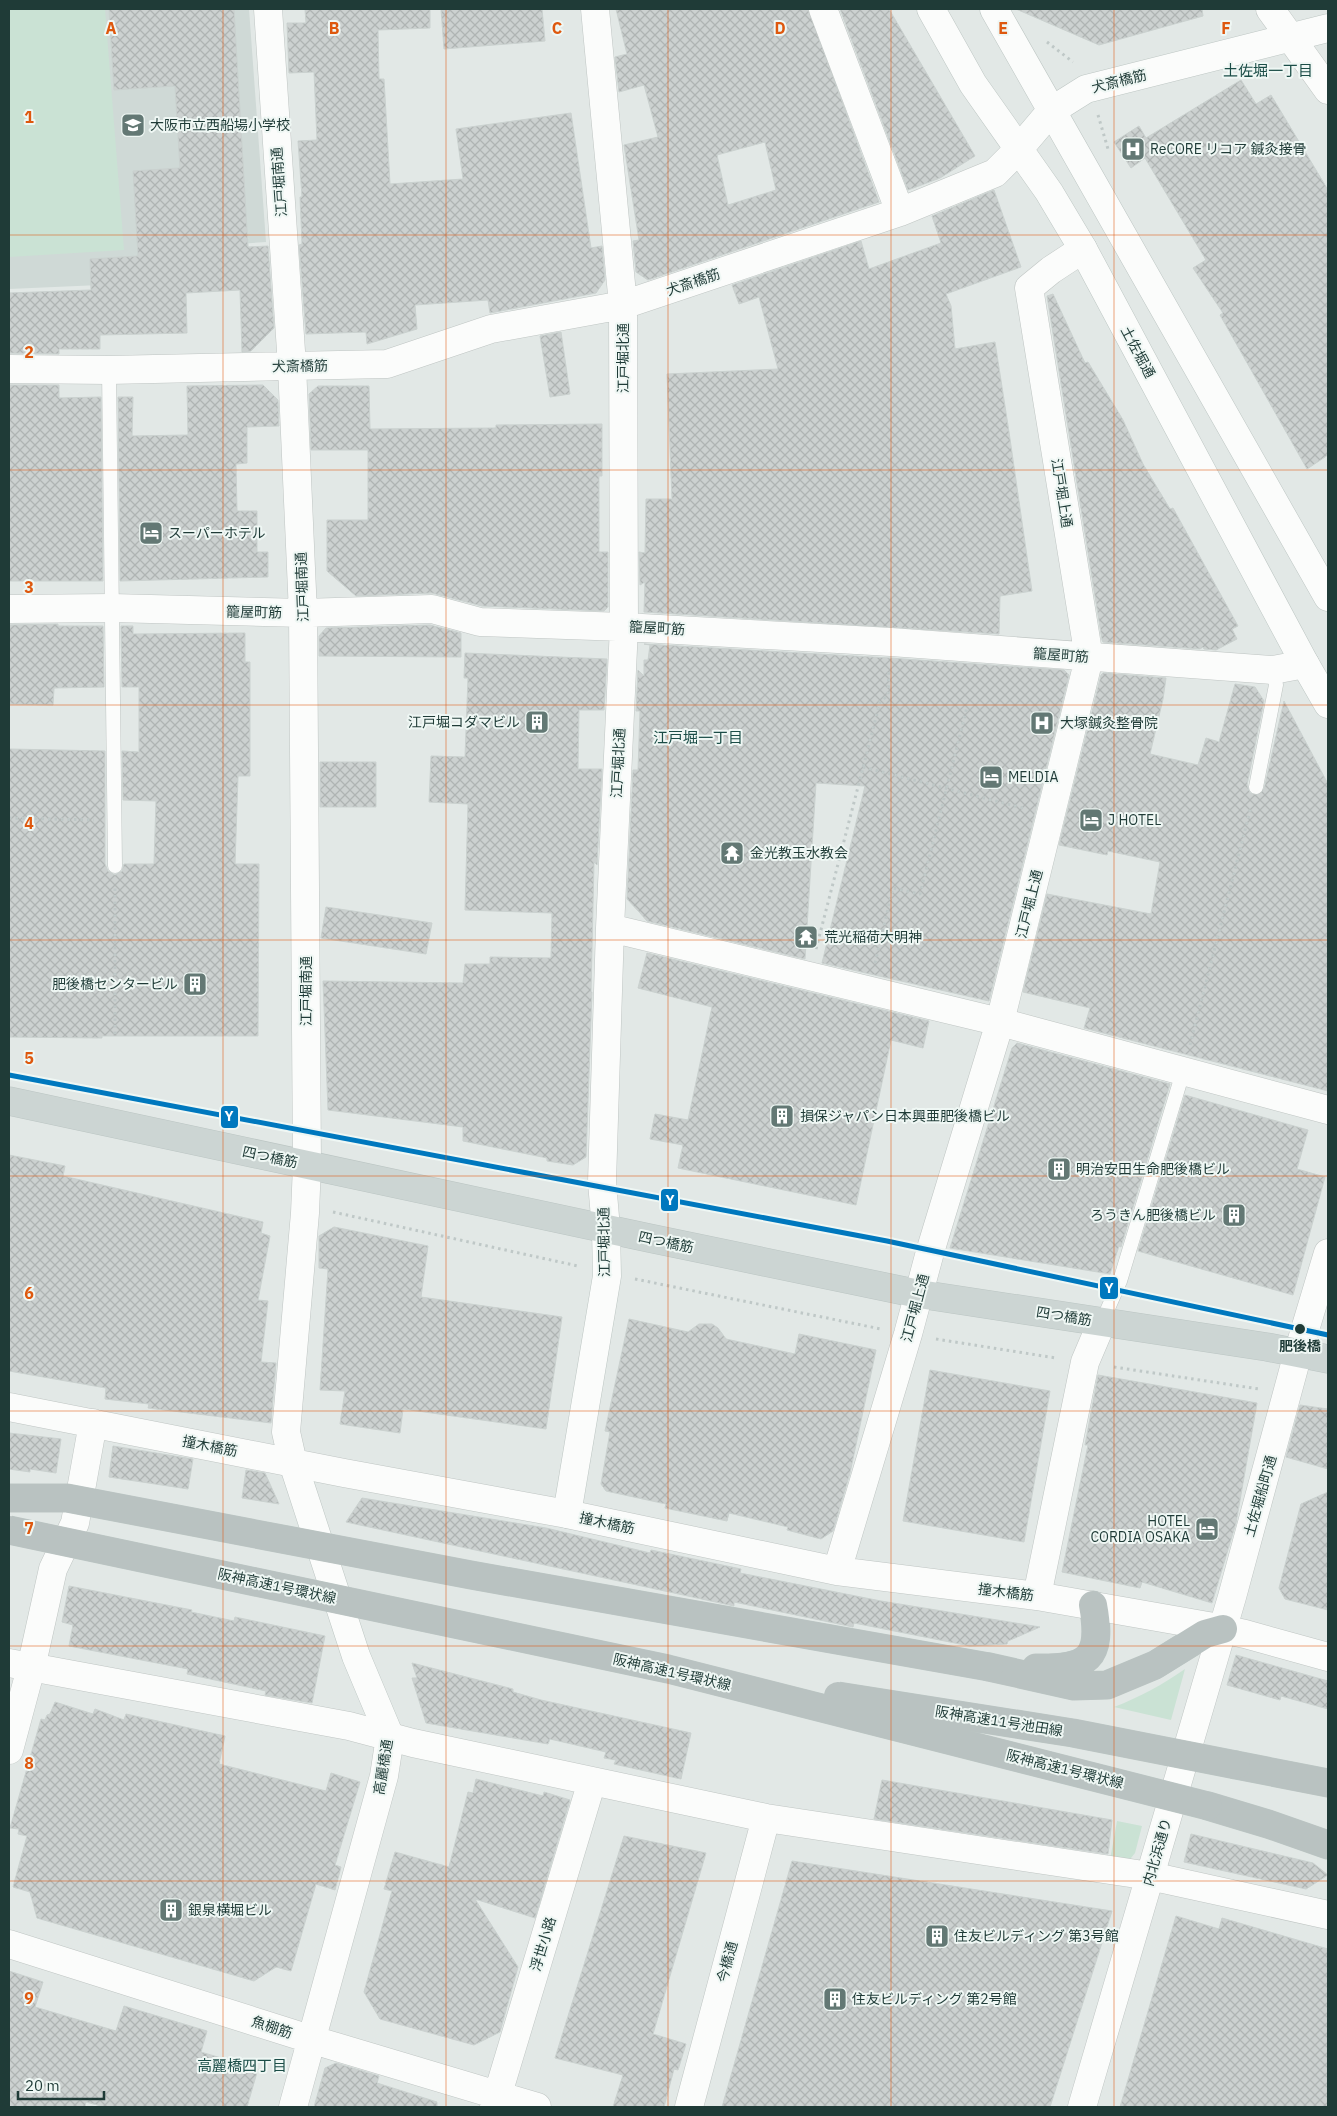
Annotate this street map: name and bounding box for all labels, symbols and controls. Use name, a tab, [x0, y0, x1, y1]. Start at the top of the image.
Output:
text: A	[106, 18, 117, 38]
text: B	[329, 18, 340, 38]
text: C	[552, 18, 562, 38]
text: D	[774, 18, 786, 38]
text: E	[998, 18, 1008, 38]
text: F	[1221, 18, 1231, 38]
district label: 土佐堀一丁目	[1223, 61, 1313, 80]
street label: 犬斎橋筋	[1090, 65, 1148, 97]
text: 1	[24, 107, 34, 127]
school or university icon: 大阪市立西船場小学校	[120, 112, 146, 138]
place label: 大阪市立西船場小学校	[150, 116, 290, 134]
hospital icon: ReCORE リコア 鍼灸接骨	[1120, 136, 1146, 162]
place label: ReCORE リコア 鍼灸接骨	[1150, 140, 1307, 158]
street label: 江戸堀南通	[268, 146, 290, 218]
street label: 犬斎橋筋	[664, 264, 722, 300]
street label: 江戸堀北通	[614, 323, 632, 393]
street label: 土佐堀通	[1117, 323, 1159, 381]
text: 2	[24, 342, 34, 362]
street label: 犬斎橋筋	[272, 357, 328, 375]
street label: 江戸堀上通	[1048, 457, 1076, 529]
hotel icon: スーパーホテル	[138, 520, 164, 546]
place label: スーパーホテル	[168, 524, 266, 542]
street label: 江戸堀南通	[292, 552, 312, 622]
text: 3	[24, 577, 34, 597]
street label: 籠屋町筋	[226, 603, 282, 621]
street label: 籠屋町筋	[629, 618, 685, 638]
street label: 籠屋町筋	[1032, 644, 1090, 666]
building icon: 江戸堀コダマビル	[524, 709, 550, 735]
hospital icon: 大塚鍼灸整骨院	[1029, 710, 1055, 736]
place label: 江戸堀コダマビル	[408, 713, 520, 731]
place label: 大塚鍼灸整骨院	[1060, 714, 1158, 732]
street label: 江戸堀北通	[607, 728, 629, 798]
district label: 江戸堀一丁目	[653, 728, 743, 747]
hotel icon: MELDIA	[978, 764, 1004, 790]
place label: MELDIA	[1008, 768, 1059, 786]
hotel icon: J HOTEL	[1078, 807, 1104, 833]
place label: J HOTEL	[1108, 811, 1161, 829]
text: 4	[24, 813, 34, 833]
temple icon: 金光教玉水教会	[719, 840, 745, 866]
place label: 金光教玉水教会	[750, 844, 848, 862]
street label: 江戸堀上通	[1012, 868, 1046, 940]
temple icon: 荒光稲荷大明神	[793, 924, 819, 950]
place label: 荒光稲荷大明神	[824, 928, 922, 946]
street label: 江戸堀南通	[297, 956, 315, 1026]
building icon: 肥後橋センタービル	[182, 971, 208, 997]
place label: 肥後橋センタービル	[52, 975, 178, 993]
text: 5	[24, 1048, 34, 1068]
building icon: 損保ジャパン日本興亜肥後橋ビル	[769, 1103, 795, 1129]
line badge: Y	[220, 1105, 239, 1129]
text: Y	[224, 1107, 234, 1125]
place label: 損保ジャパン日本興亜肥後橋ビル	[800, 1107, 1010, 1125]
street label: 四つ橋筋	[241, 1142, 299, 1172]
building icon: 明治安田生命肥後橋ビル	[1046, 1156, 1072, 1182]
place label: 明治安田生命肥後橋ビル	[1076, 1160, 1230, 1178]
line badge: Y	[660, 1188, 679, 1212]
text: Y	[665, 1191, 675, 1209]
building icon: ろうきん肥後橋ビル	[1221, 1202, 1247, 1228]
place label: ろうきん肥後橋ビル	[1090, 1206, 1216, 1224]
street label: 江戸堀北通	[594, 1207, 614, 1277]
street label: 四つ橋筋	[637, 1227, 695, 1257]
street label: 江戸堀上通	[897, 1272, 933, 1344]
line badge: Y	[1099, 1276, 1119, 1300]
text: Y	[1104, 1279, 1114, 1297]
text: 6	[24, 1283, 34, 1303]
street label: 四つ橋筋	[1035, 1303, 1093, 1329]
marker: 肥後橋	[1293, 1322, 1307, 1336]
place label: 肥後橋	[1279, 1337, 1321, 1355]
street label: 撞木橋筋	[181, 1432, 239, 1460]
street label: 土佐堀船町通	[1240, 1453, 1280, 1539]
street label: 撞木橋筋	[578, 1508, 636, 1538]
place label: HOTEL CORDIA OSAKA	[1090, 1512, 1190, 1546]
hotel icon: HOTEL CORDIA OSAKA	[1194, 1516, 1220, 1542]
text: 7	[24, 1518, 34, 1538]
street label: 阪神高速1号環状線	[216, 1565, 338, 1607]
street label: 撞木橋筋	[977, 1580, 1035, 1604]
street label: 阪神高速1号環状線	[611, 1650, 733, 1694]
street label: 阪神高速11号池田線	[934, 1702, 1064, 1740]
street label: 高麗橋通	[370, 1738, 396, 1796]
street label: 阪神高速1号環状線	[1004, 1746, 1126, 1792]
text: 8	[24, 1753, 34, 1773]
street label: 内北浜通り	[1139, 1816, 1175, 1888]
building icon: 銀泉横堀ビル	[158, 1897, 184, 1923]
place label: 銀泉横堀ビル	[188, 1901, 272, 1919]
street label: 浮世小路	[526, 1915, 560, 1973]
building icon: 住友ビルディング 第3号館	[924, 1923, 950, 1949]
place label: 住友ビルディング 第3号館	[954, 1927, 1119, 1945]
street label: 今橋通	[713, 1939, 741, 1985]
building icon: 住友ビルディング 第2号館	[822, 1986, 848, 2012]
text: 9	[24, 1988, 34, 2008]
place label: 住友ビルディング 第2号館	[852, 1990, 1017, 2008]
street label: 魚棚筋	[249, 2012, 295, 2042]
district label: 高麗橋四丁目	[197, 2056, 287, 2075]
scale bar	[18, 2068, 104, 2100]
text: 20 m	[25, 2076, 60, 2095]

